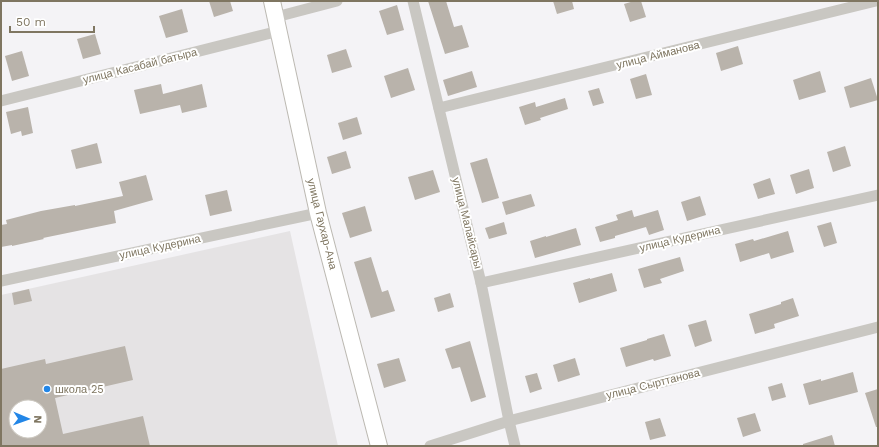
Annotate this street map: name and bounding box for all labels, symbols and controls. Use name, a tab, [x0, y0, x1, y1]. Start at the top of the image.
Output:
scale bar	[10, 8, 94, 34]
text: 50 m	[16, 15, 46, 29]
street label: улица Айманова	[615, 38, 702, 72]
street label: улица Касабай батыра	[82, 45, 199, 86]
street label: улица Малайсары	[449, 176, 485, 270]
street label: улица Гаухар-Ана	[304, 177, 340, 272]
street label: улица Кудерина	[638, 223, 723, 255]
street label: улица Кудерина	[118, 232, 203, 262]
street label: улица Сырттанова	[605, 366, 702, 402]
place label: школа 25	[55, 383, 104, 396]
marker: школа 25	[42, 384, 52, 394]
north arrow	[8, 399, 48, 439]
text: N	[31, 415, 44, 424]

